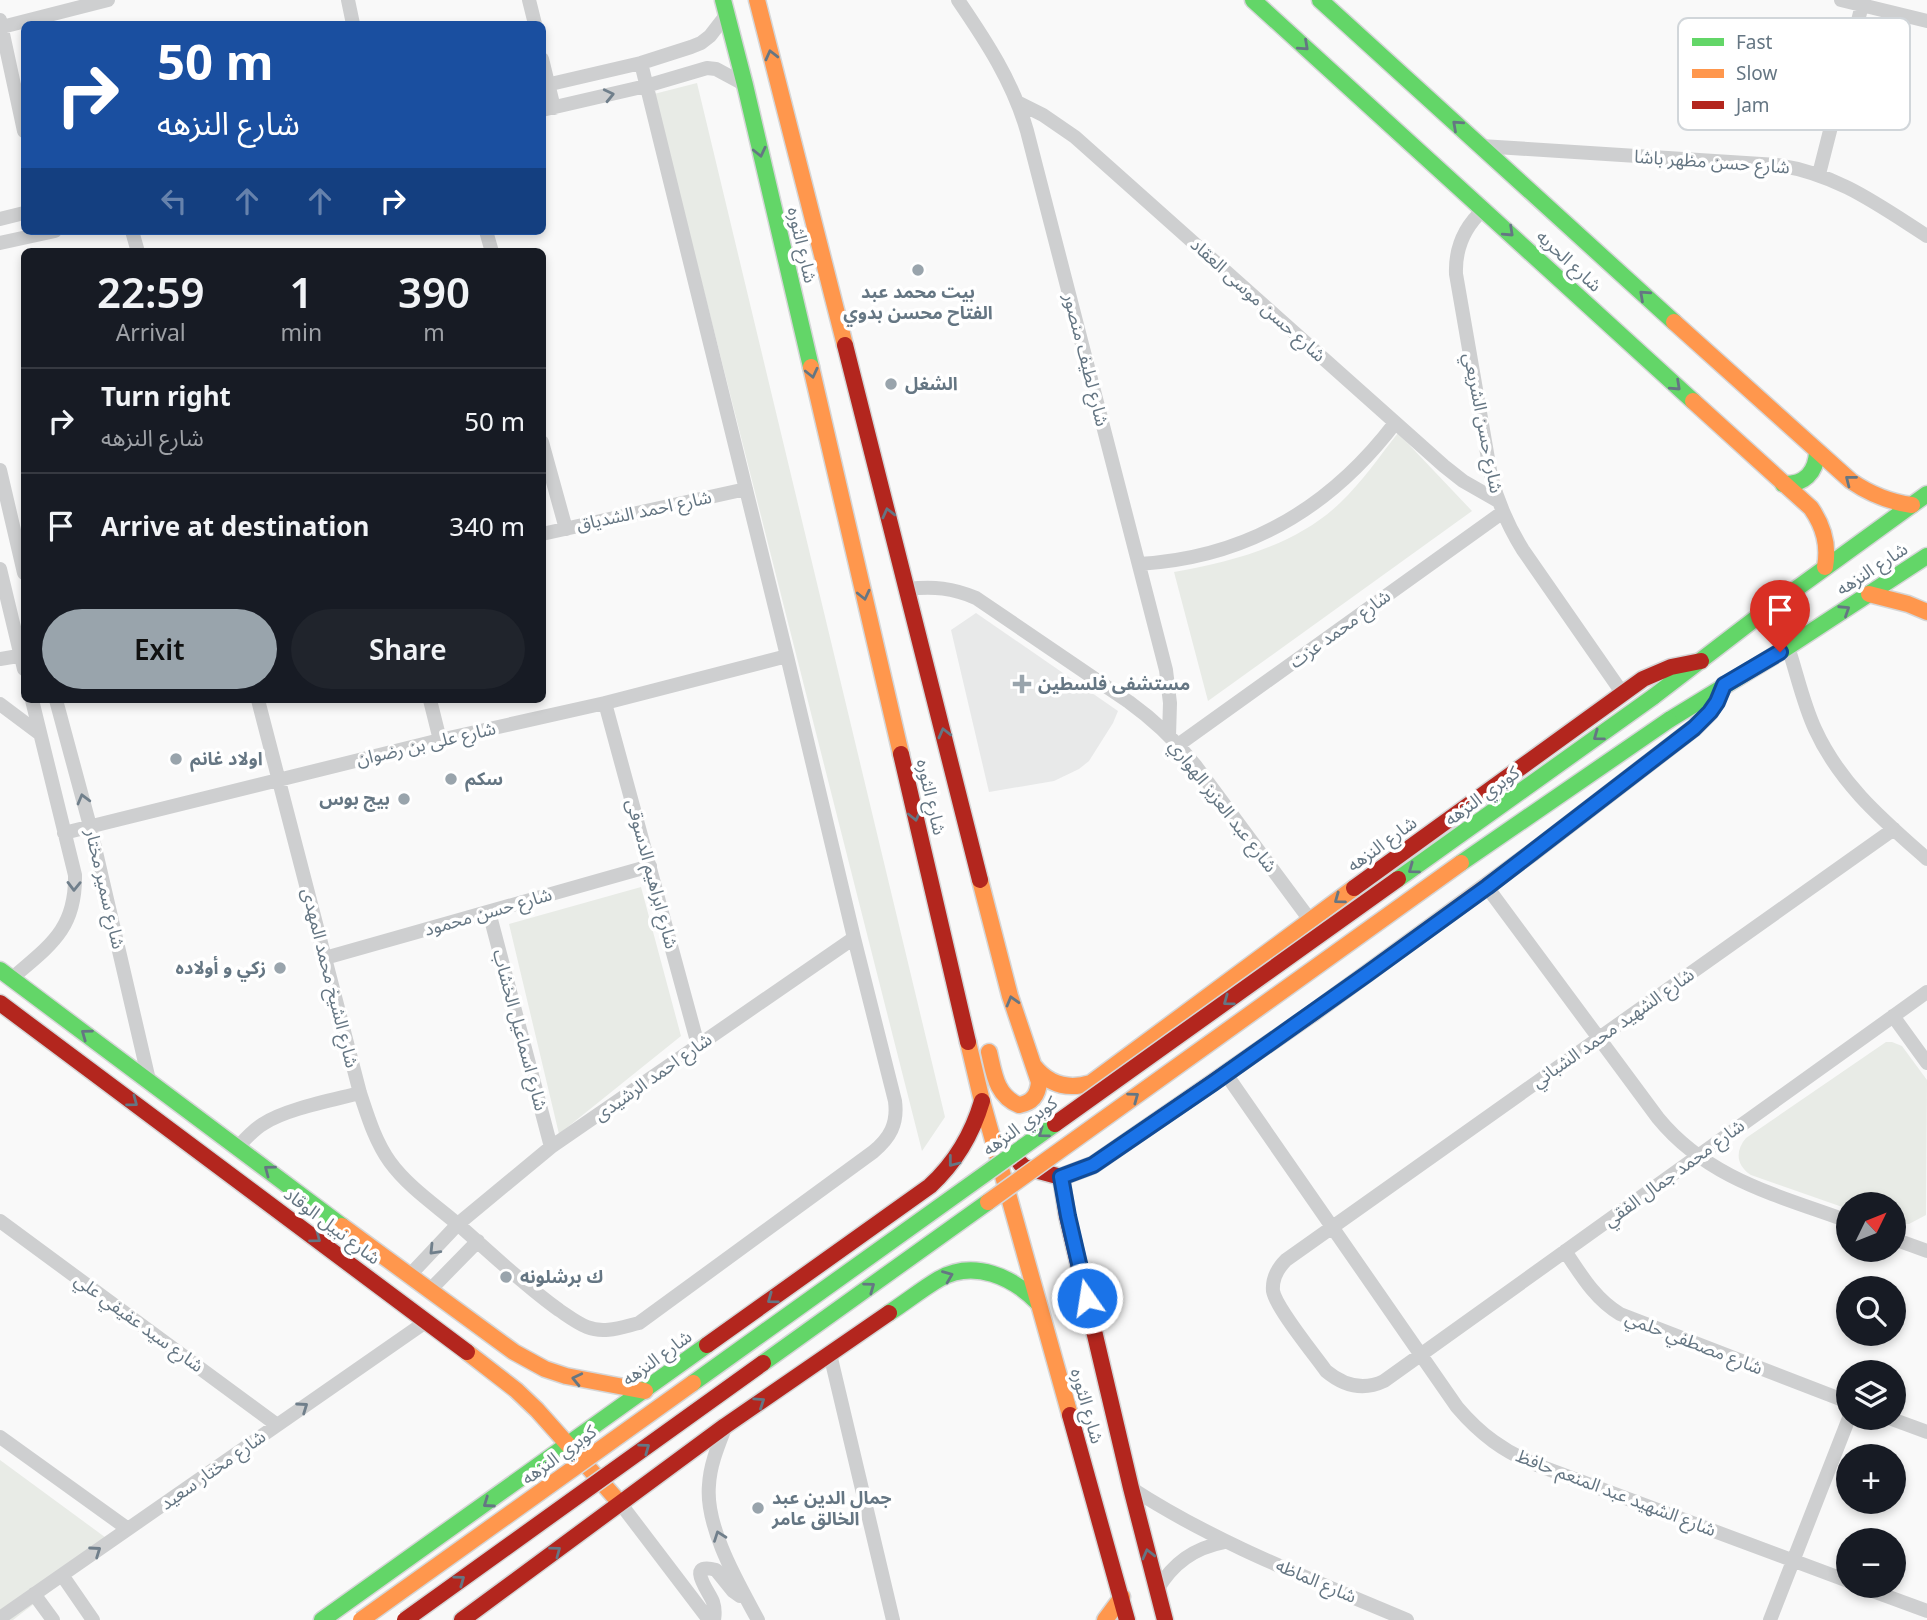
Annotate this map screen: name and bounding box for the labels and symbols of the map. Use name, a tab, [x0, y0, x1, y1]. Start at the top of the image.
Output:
legend	[1678, 18, 1910, 130]
text: Fast	[1736, 29, 1773, 55]
one-way arrow	[1296, 38, 1309, 50]
one-way arrow	[765, 49, 779, 61]
text: Slow	[1736, 60, 1777, 86]
one-way arrow	[603, 89, 615, 103]
text: Jam	[1734, 92, 1770, 118]
one-way arrow	[1453, 121, 1466, 134]
street label: شارع حسن مظهر باشا	[1633, 144, 1791, 181]
one-way arrow	[752, 146, 766, 158]
street label: شارع الثوره	[780, 205, 823, 286]
one-way arrow	[1501, 224, 1514, 236]
street label: شارع الحريه	[1530, 224, 1607, 299]
street label: شارع حسن موسى العقاد	[1184, 232, 1332, 369]
marker: بيت محمد عبد الفتاح محسن بدوي	[910, 262, 926, 278]
place label: بيت محمد عبد الفتاح محسن بدوي	[843, 279, 993, 327]
street label: شارع لطيف منصور	[1056, 290, 1115, 429]
one-way arrow	[1639, 290, 1652, 303]
street label: شارع حسن الشريعي	[1456, 351, 1509, 496]
one-way arrow	[804, 367, 818, 379]
place label: الشغل	[905, 371, 958, 395]
marker: الشغل	[883, 376, 899, 392]
one-way arrow	[1668, 377, 1681, 390]
one-way arrow	[1845, 475, 1857, 488]
street label: شارع احمد الشدياق	[574, 484, 714, 539]
one-way arrow	[882, 507, 896, 519]
street label: شارع النزهه	[1831, 536, 1913, 603]
pin	[1750, 580, 1810, 652]
street label: شارع محمد عزت	[1284, 583, 1397, 675]
one-way arrow	[856, 589, 870, 601]
one-way arrow	[1837, 605, 1850, 618]
place label: مستشفى فلسطين	[1038, 671, 1190, 695]
marker: مستشفى فلسطين	[1012, 674, 1032, 694]
street label: شارع على بن رضوان	[354, 715, 498, 774]
one-way arrow	[938, 727, 952, 739]
one-way arrow	[1593, 728, 1606, 740]
street label: شارع عبد العزيز الهواري	[1162, 734, 1283, 879]
place label: اولاد غانم	[190, 746, 263, 772]
marker: اولاد غانم	[168, 751, 184, 767]
street label: شارع الثوره	[909, 757, 952, 838]
street label: كوبري النزهه	[1439, 760, 1525, 832]
place label: سكم	[465, 766, 503, 792]
marker: سكم	[443, 771, 459, 787]
place label: بيج بوس	[319, 786, 390, 812]
marker: بيج بوس	[396, 791, 412, 807]
one-way arrow	[77, 793, 91, 805]
street label: شارع ابراهيم الدسوقى	[619, 796, 685, 952]
one-way arrow	[907, 810, 922, 822]
street label: شارع النزهه	[1342, 810, 1423, 879]
street label: شارع سمير مختار	[77, 826, 131, 952]
one-way arrow	[1408, 861, 1421, 873]
one-way arrow	[66, 881, 82, 891]
street label: شارع حسن محمود	[421, 881, 555, 944]
street label: شارع الشيخ محمد المهدى	[294, 885, 365, 1071]
one-way arrow	[1335, 890, 1347, 903]
street label: شارع اسماعيل الخشاب	[485, 946, 554, 1114]
place label: زكي و أولاده	[175, 955, 266, 982]
marker: زكي و أولاده	[272, 960, 288, 976]
street label: شارع الشهيد محمد الشباني	[1526, 962, 1700, 1095]
one-way arrow	[1223, 993, 1236, 1005]
one-way arrow	[1006, 995, 1020, 1007]
street label: شارع احمد الرشيدى	[589, 1027, 718, 1128]
one-way arrow	[82, 1030, 94, 1042]
street label: كوبري النزهه	[977, 1090, 1063, 1162]
one-way arrow	[1126, 1093, 1139, 1105]
one-way arrow	[126, 1094, 138, 1107]
street label: شارع محمد جمال الفقي	[1598, 1113, 1751, 1234]
one-way arrow	[1038, 1125, 1051, 1137]
one-way arrow	[949, 1154, 961, 1167]
one-way arrow	[264, 1166, 277, 1178]
street label: شارع نبيل الوقاد	[278, 1181, 386, 1272]
north arrow	[1836, 1192, 1906, 1262]
one-way arrow	[308, 1230, 321, 1243]
one-way arrow	[429, 1242, 442, 1255]
position arrow	[1050, 1261, 1124, 1335]
place label: ك برشلونه	[520, 1264, 603, 1288]
street label: شارع سيد عفيفي علي	[68, 1267, 209, 1380]
marker: ك برشلونه	[498, 1269, 514, 1285]
one-way arrow	[942, 1271, 954, 1285]
one-way arrow	[862, 1283, 875, 1295]
one-way arrow	[767, 1291, 780, 1303]
street label: شارع مصطفي حلمي	[1621, 1305, 1767, 1382]
street label: شارع النزهه	[617, 1324, 698, 1393]
street label: شارع الثوره	[1063, 1365, 1110, 1447]
one-way arrow	[571, 1373, 583, 1387]
one-way arrow	[752, 1398, 765, 1411]
one-way arrow	[295, 1403, 308, 1415]
street label: كوبري النزهه	[516, 1419, 602, 1491]
street label: شارع مختار سعيد	[155, 1424, 272, 1517]
street label: شارع الشهيد عبد المنعم حافظ	[1512, 1443, 1720, 1544]
one-way arrow	[637, 1444, 650, 1456]
place label: جمال الدين عبد الخالق عامر	[771, 1485, 892, 1530]
one-way arrow	[483, 1495, 496, 1507]
marker: جمال الدين عبد الخالق عامر	[750, 1500, 766, 1516]
one-way arrow	[713, 1531, 727, 1543]
one-way arrow	[548, 1546, 561, 1559]
one-way arrow	[88, 1547, 101, 1559]
one-way arrow	[1142, 1548, 1156, 1560]
street label: شارع الماظه	[1271, 1552, 1360, 1611]
one-way arrow	[452, 1576, 465, 1588]

